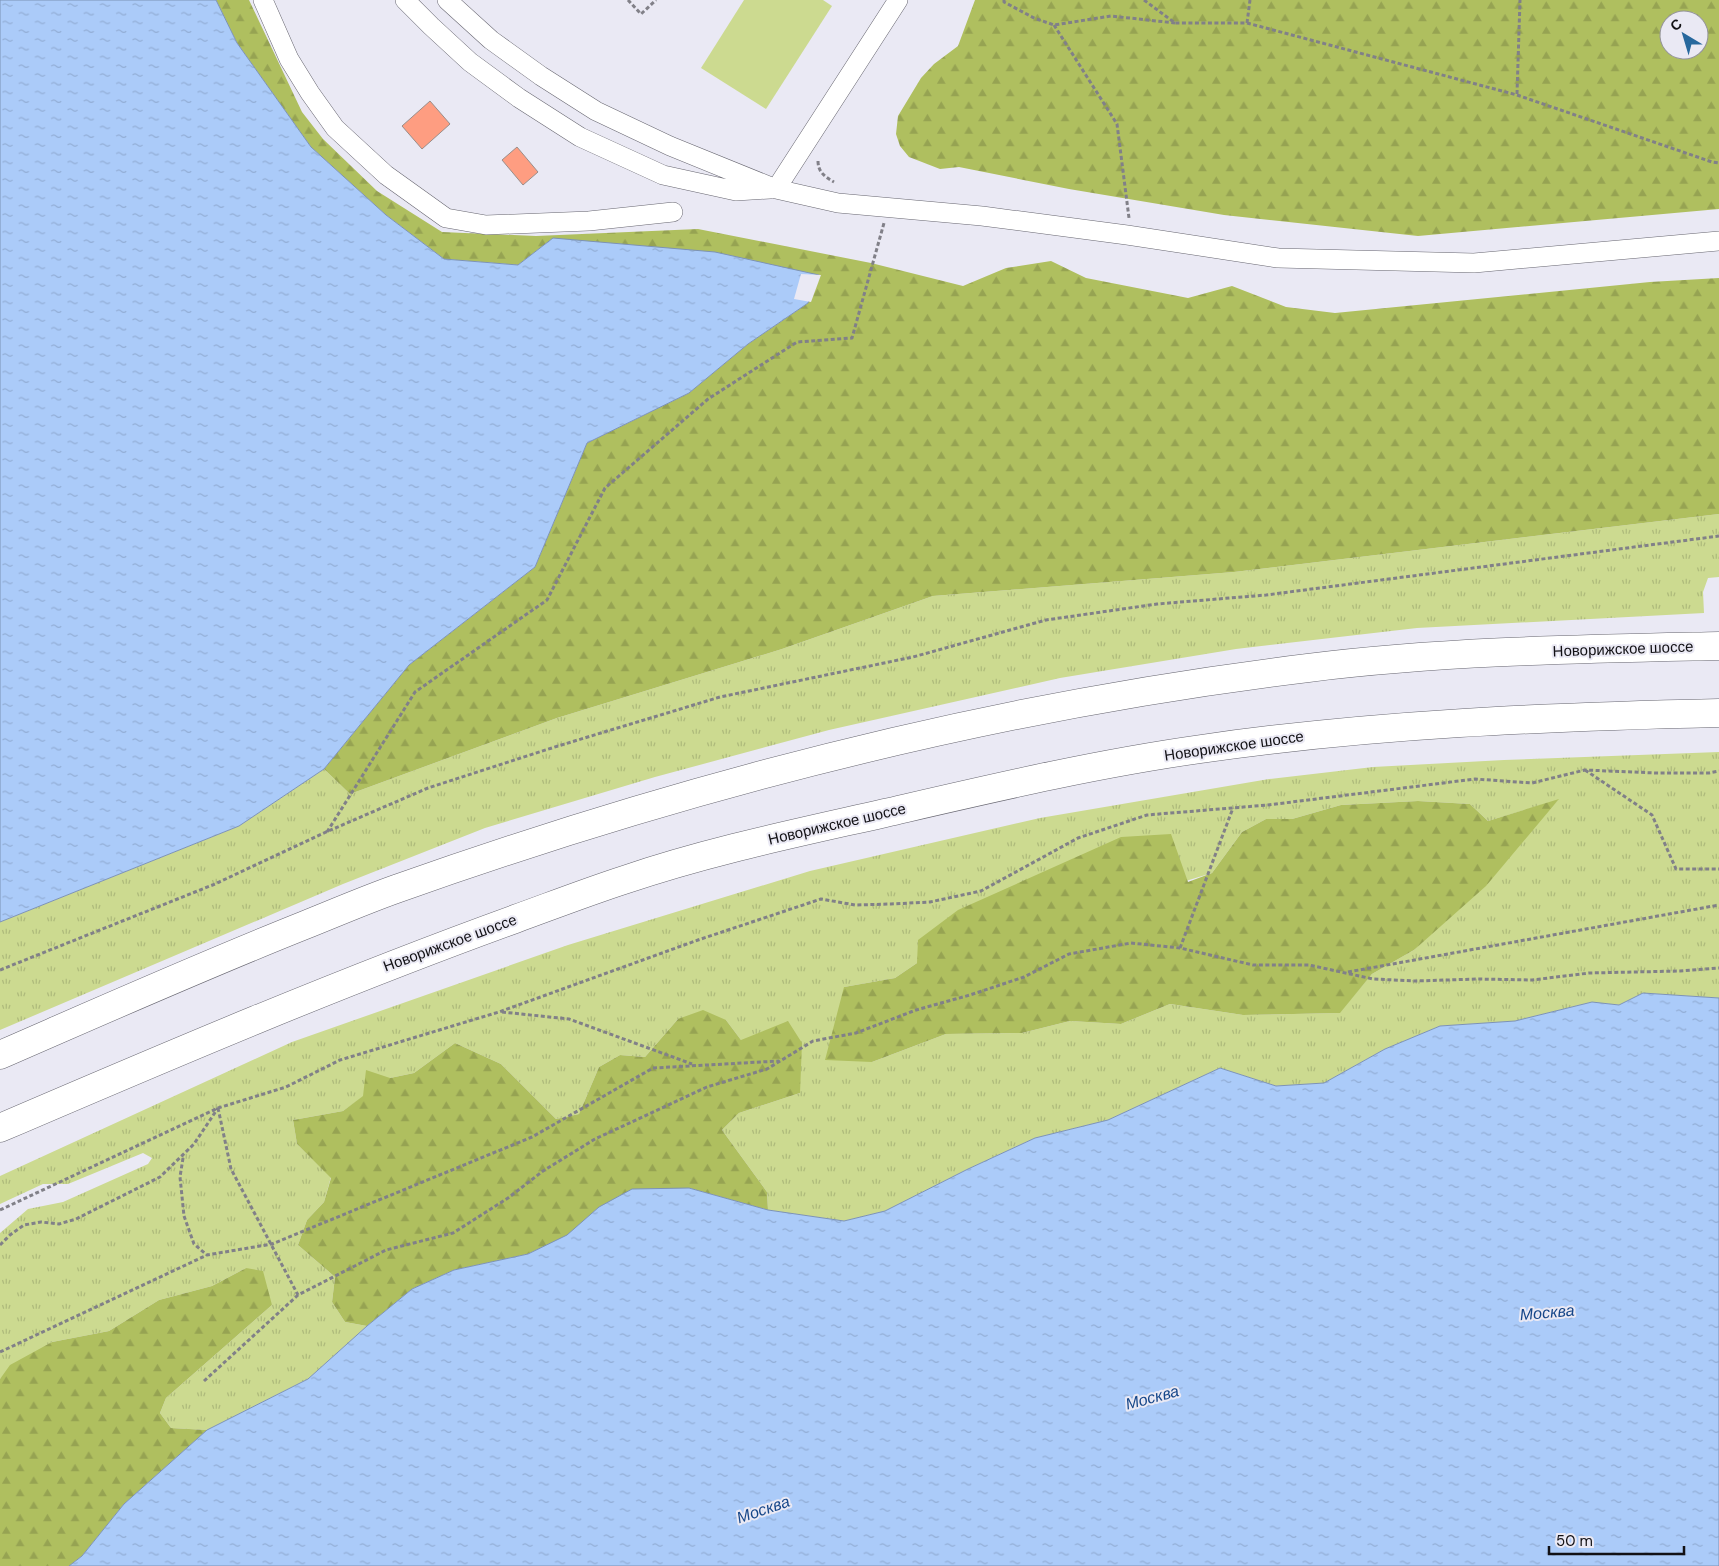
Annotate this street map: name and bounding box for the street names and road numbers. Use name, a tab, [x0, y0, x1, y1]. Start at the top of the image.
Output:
street label: Новорижское шоссе	[1552, 637, 1694, 661]
street label: Новорижское шоссе	[1163, 726, 1305, 766]
street label: Новорижское шоссе	[766, 798, 908, 850]
street label: Новорижское шоссе	[380, 910, 520, 976]

